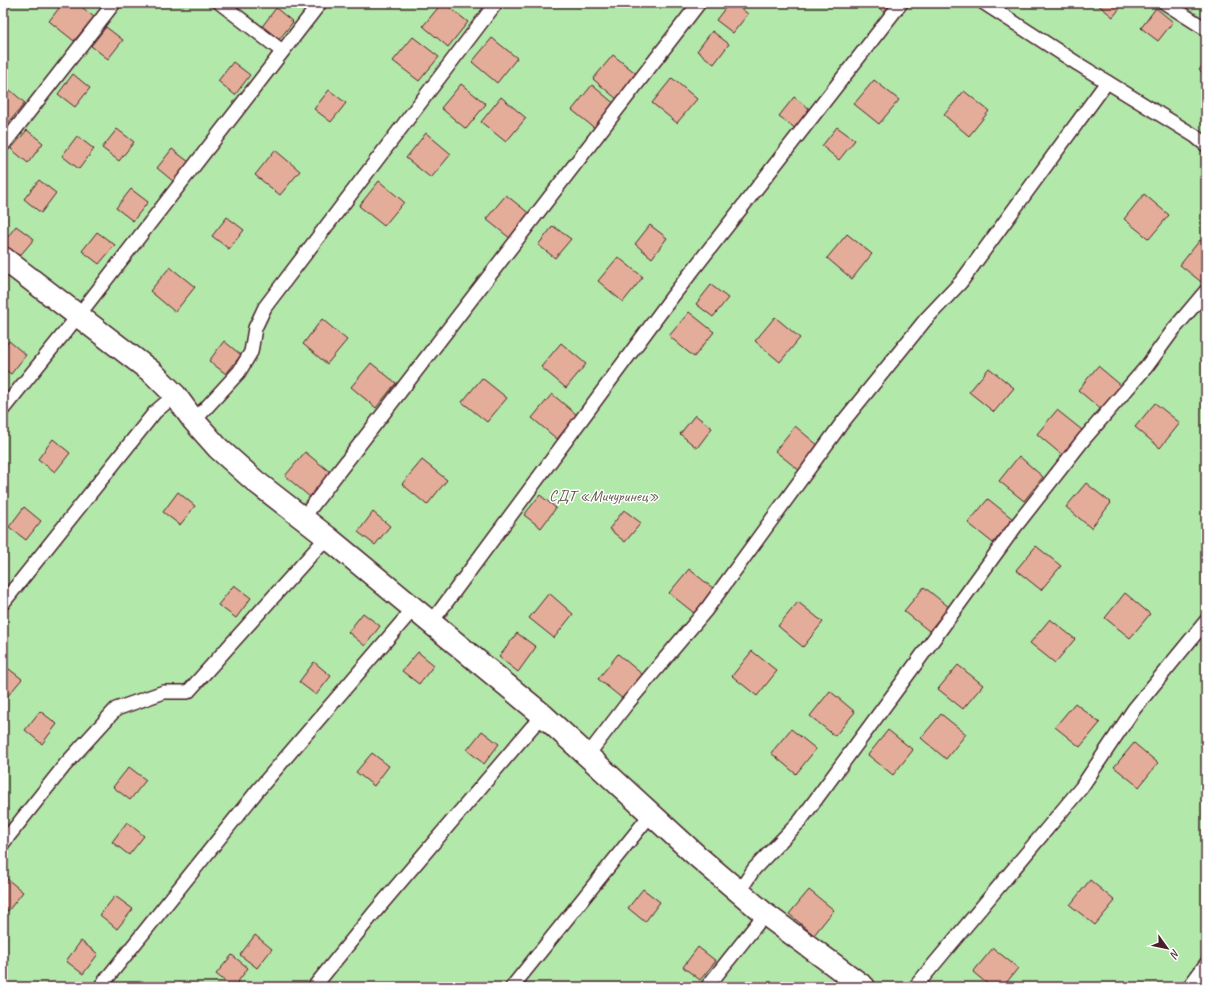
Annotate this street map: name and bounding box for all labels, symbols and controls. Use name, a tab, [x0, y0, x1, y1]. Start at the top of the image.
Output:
park label: СДТ «Мичуринец»	[549, 486, 659, 506]
north arrow	[1147, 928, 1187, 968]
text: N	[1166, 947, 1183, 962]

